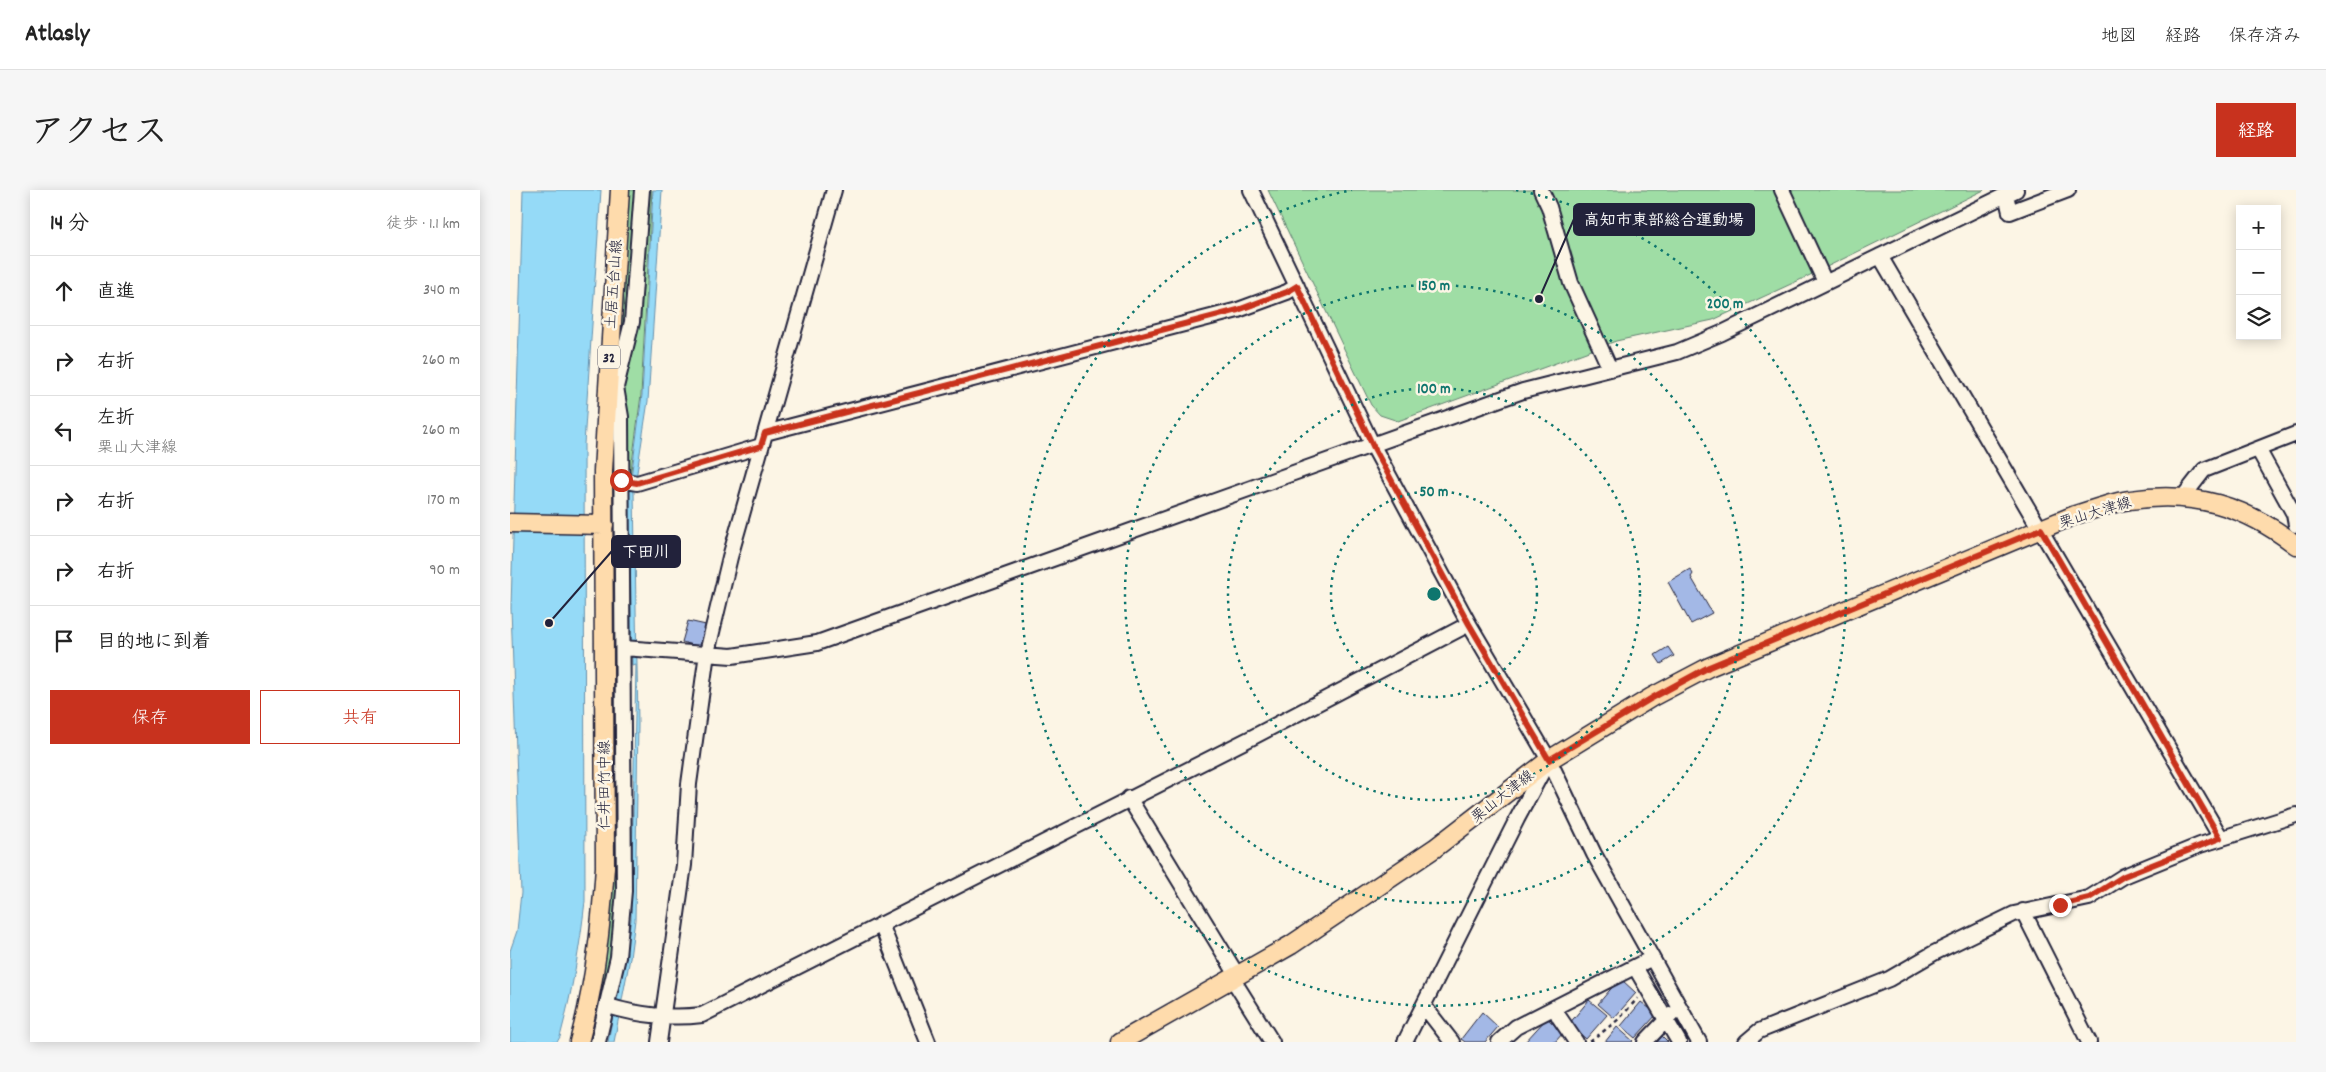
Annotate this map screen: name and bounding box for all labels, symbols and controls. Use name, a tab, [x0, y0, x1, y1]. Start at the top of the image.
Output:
text: Atlasly	[25, 18, 89, 52]
text: 地図	[2101, 25, 2137, 50]
text: 経路	[2165, 25, 2201, 50]
text: 保存済み	[2229, 25, 2301, 50]
button: 経路	[2216, 103, 2296, 157]
text: アクセス	[30, 110, 168, 160]
callout: 高知市東部総合運動場	[1574, 204, 1754, 235]
map controls	[2236, 205, 2281, 340]
button: +	[2236, 205, 2281, 250]
text: 14 分	[50, 210, 89, 240]
text: 高知市東部総合運動場	[1584, 210, 1744, 233]
text: 徒歩 · 1.1 km	[386, 213, 460, 236]
street label: 土居五台山線	[601, 238, 629, 330]
button: −	[2236, 250, 2281, 295]
text: 150 m	[1418, 276, 1450, 298]
icon: ahead	[50, 277, 78, 305]
text: 340 m	[423, 279, 460, 302]
text: 直進	[97, 280, 135, 307]
text: 200 m	[1707, 294, 1743, 316]
button: layers	[2236, 295, 2281, 340]
road number: 32	[598, 346, 620, 368]
icon: right	[50, 347, 78, 375]
text: 260 m	[422, 349, 460, 372]
text: 右折	[97, 350, 135, 377]
text: 100 m	[1417, 379, 1451, 401]
text: 左折	[97, 406, 135, 433]
icon: left	[50, 417, 78, 445]
text: 260 m	[422, 419, 460, 442]
text: 栗山大津線	[97, 437, 177, 460]
route start	[610, 469, 633, 492]
text: 50 m	[1420, 482, 1448, 504]
icon: right	[50, 487, 78, 515]
text: 170 m	[427, 489, 460, 512]
text: 右折	[97, 490, 135, 517]
street label: 栗山大津線	[2056, 492, 2135, 535]
callout: 下田川	[612, 536, 680, 567]
text: 下田川	[622, 542, 670, 565]
icon: right	[50, 557, 78, 585]
text: 90 m	[429, 559, 460, 582]
text: 右折	[97, 560, 135, 587]
centre of rings	[1425, 585, 1443, 603]
icon: arrive	[50, 627, 78, 655]
text: 目的地に到着	[97, 630, 211, 657]
button: 保存	[50, 690, 250, 744]
button: 共有	[260, 690, 460, 744]
street label: 仁井田竹中線	[595, 740, 617, 830]
street label: 栗山大津線	[1467, 766, 1540, 829]
route end	[2049, 894, 2072, 917]

